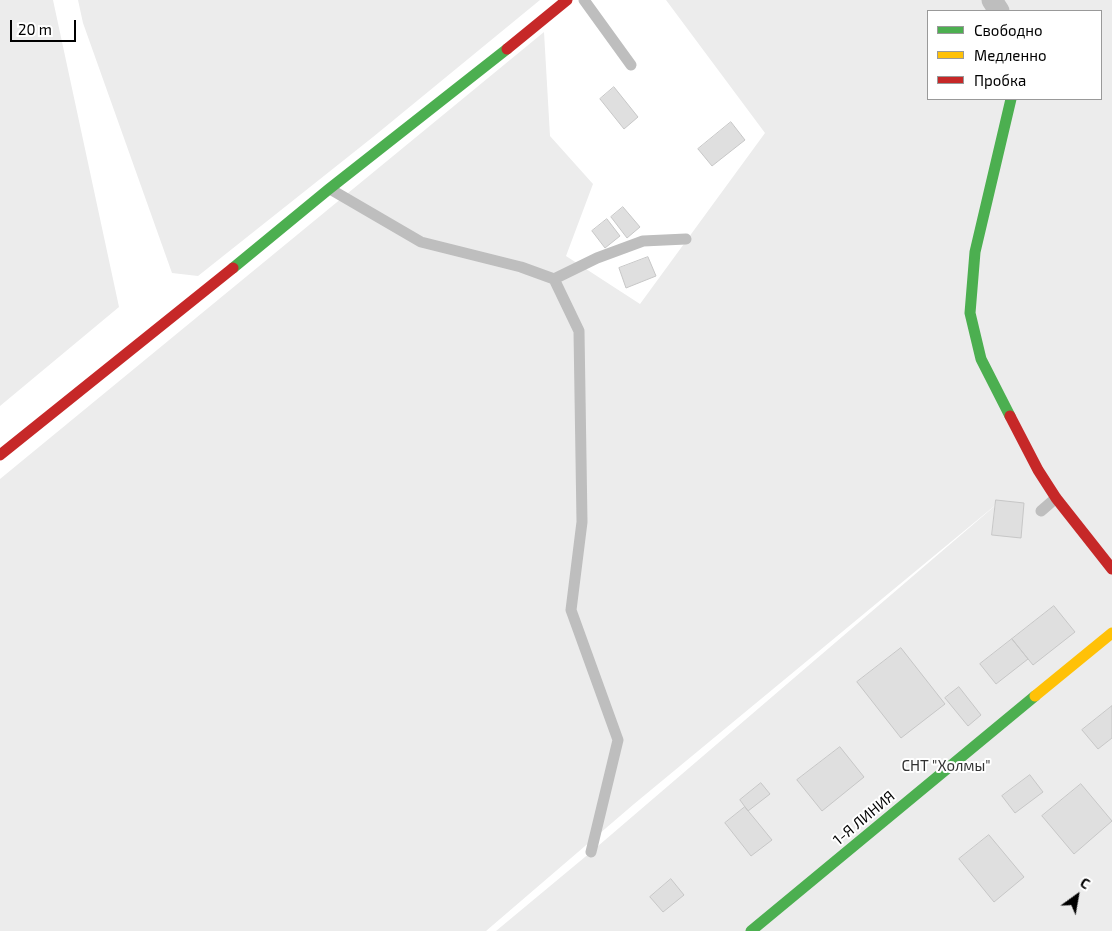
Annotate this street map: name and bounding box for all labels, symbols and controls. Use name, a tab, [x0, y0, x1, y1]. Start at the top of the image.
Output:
scale bar	[12, 10, 79, 42]
legend	[927, 10, 1102, 100]
text: 20 m	[18, 20, 52, 38]
text: Свободно	[974, 21, 1043, 39]
text: Медленно	[974, 46, 1047, 64]
text: Пробка	[974, 71, 1026, 89]
park label: СНТ "Холмы"	[901, 757, 991, 775]
street label: 1-Я ЛИНИЯ	[830, 787, 898, 849]
north arrow	[1052, 871, 1102, 921]
text: С	[1077, 873, 1093, 892]

